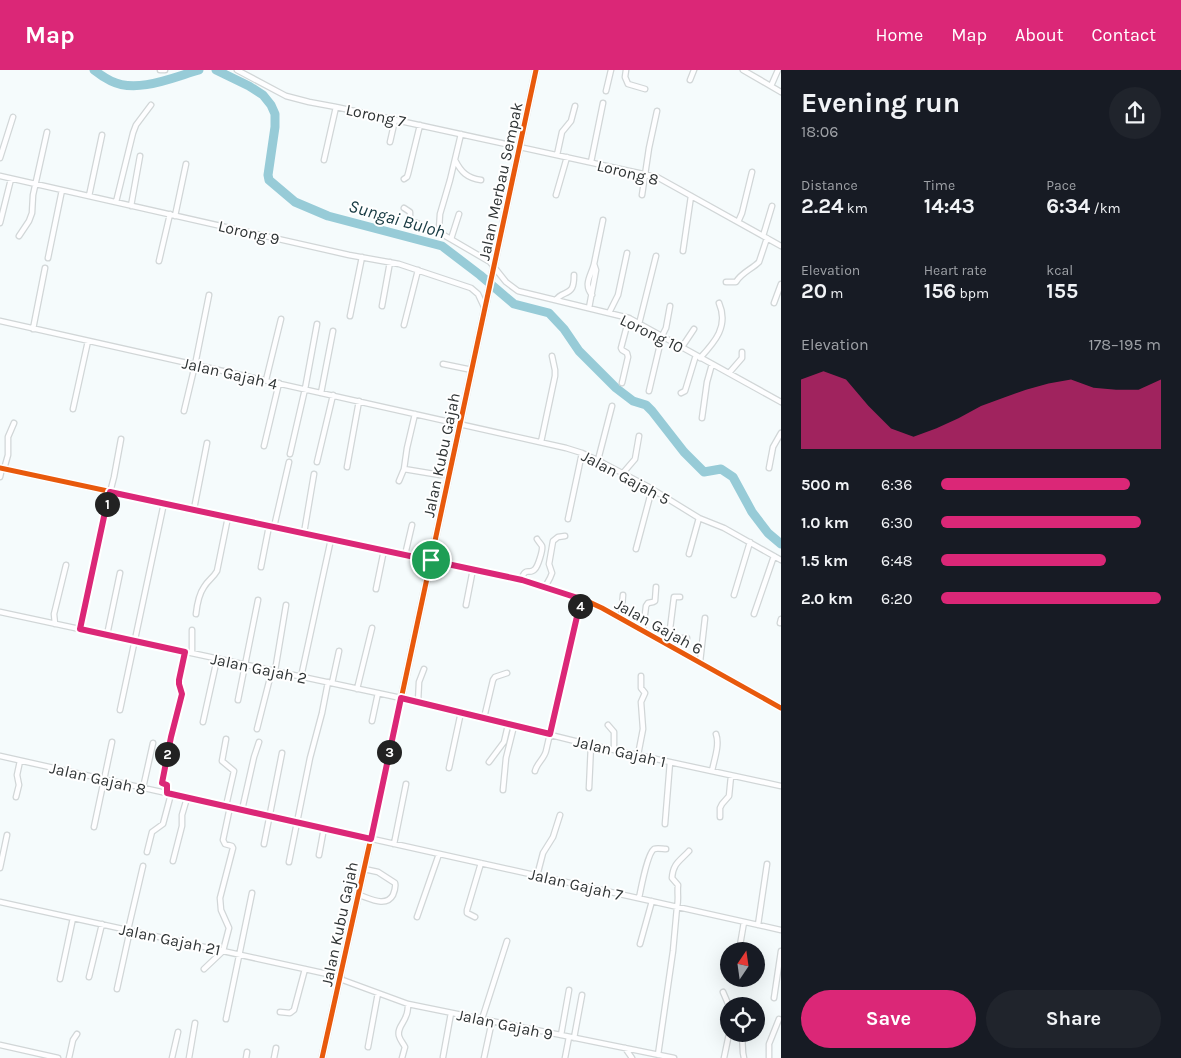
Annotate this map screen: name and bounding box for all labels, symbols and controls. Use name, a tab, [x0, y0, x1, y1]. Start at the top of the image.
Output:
text: Map	[25, 21, 75, 49]
text: Home	[875, 24, 923, 46]
text: Map	[951, 24, 987, 46]
text: About	[1015, 24, 1064, 46]
text: Contact	[1092, 24, 1156, 46]
text: Evening run	[801, 86, 960, 119]
button: share	[1109, 87, 1161, 139]
street label: Lorong 7	[344, 100, 408, 131]
street label: Jalan Merbau Sempak	[474, 100, 527, 262]
text: 18:06	[801, 122, 838, 141]
street label: Lorong 8	[595, 156, 661, 189]
text: Distance	[801, 177, 858, 194]
text: Time	[924, 177, 955, 194]
text: Pace	[1046, 177, 1076, 194]
text: 2.24	[801, 194, 843, 218]
text: 14:43	[924, 194, 975, 218]
text: 6:34	[1046, 194, 1090, 218]
water label: Sungai Buloh	[346, 195, 448, 243]
text: km	[843, 200, 868, 217]
text: /km	[1090, 200, 1121, 217]
street label: Lorong 9	[216, 216, 281, 249]
text: Elevation	[801, 262, 860, 279]
text: Heart rate	[924, 262, 987, 279]
text: kcal	[1046, 262, 1073, 279]
text: 20	[801, 279, 827, 303]
text: 156	[924, 279, 956, 303]
text: 155	[1046, 279, 1078, 303]
text: m	[827, 285, 843, 302]
text: bpm	[956, 285, 989, 302]
street label: Lorong 10	[617, 310, 687, 357]
text: Elevation	[801, 335, 869, 354]
text: 178–195 m	[1088, 335, 1161, 354]
street label: Jalan Gajah 4	[180, 353, 280, 394]
street label: Jalan Kubu Gajah	[419, 391, 464, 519]
street label: Jalan Gajah 5	[578, 446, 673, 509]
text: 500 m	[801, 475, 850, 494]
text: 6:36	[881, 475, 912, 494]
pin: 1	[94, 492, 120, 516]
text: 1	[105, 496, 110, 513]
text: 1.0 km	[801, 513, 849, 532]
text: 6:30	[881, 513, 913, 532]
pin	[410, 539, 452, 581]
icon: arrive	[417, 546, 445, 574]
text: 1.5 km	[801, 551, 848, 570]
text: 6:48	[881, 551, 913, 570]
text: 2.0 km	[801, 589, 853, 608]
text: 6:20	[881, 589, 913, 608]
pin: 4	[568, 594, 592, 618]
street label: Jalan Gajah 6	[611, 594, 706, 658]
text: 4	[576, 598, 585, 615]
street label: Jalan Gajah 2	[209, 649, 309, 688]
street label: Jalan Gajah 1	[572, 732, 668, 771]
pin: 3	[376, 740, 402, 764]
pin: 2	[154, 742, 180, 766]
text: 3	[385, 744, 394, 761]
text: 2	[163, 746, 172, 763]
street label: Jalan Gajah 8	[48, 758, 148, 799]
street label: Jalan Kubu Gajah	[317, 860, 362, 988]
street label: Jalan Gajah 7	[527, 864, 625, 905]
street label: Jalan Gajah 21	[118, 919, 222, 959]
north arrow	[720, 942, 765, 988]
map controls	[720, 942, 765, 1042]
button: Save	[801, 990, 976, 1048]
button: Share	[986, 990, 1161, 1048]
button: locate	[720, 997, 765, 1042]
street label: Jalan Gajah 9	[455, 1005, 555, 1044]

